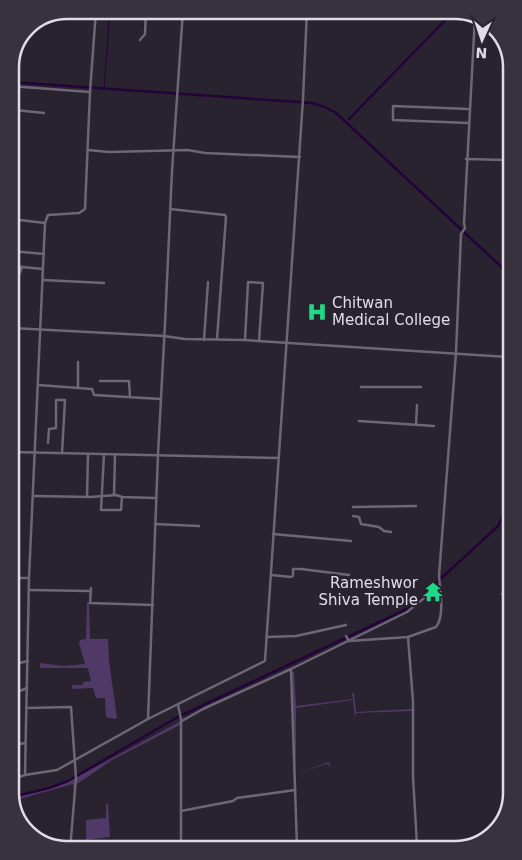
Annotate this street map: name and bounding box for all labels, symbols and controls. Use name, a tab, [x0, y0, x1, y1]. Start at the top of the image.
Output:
north arrow	[457, 15, 507, 65]
text: N	[475, 45, 488, 61]
place label: Chitwan Medical College	[332, 294, 450, 329]
hospital icon: Chitwan Medical College	[306, 301, 328, 323]
place label: Rameshwor Shiva Temple	[319, 574, 419, 609]
temple icon: Rameshwor Shiva Temple	[422, 581, 444, 603]

